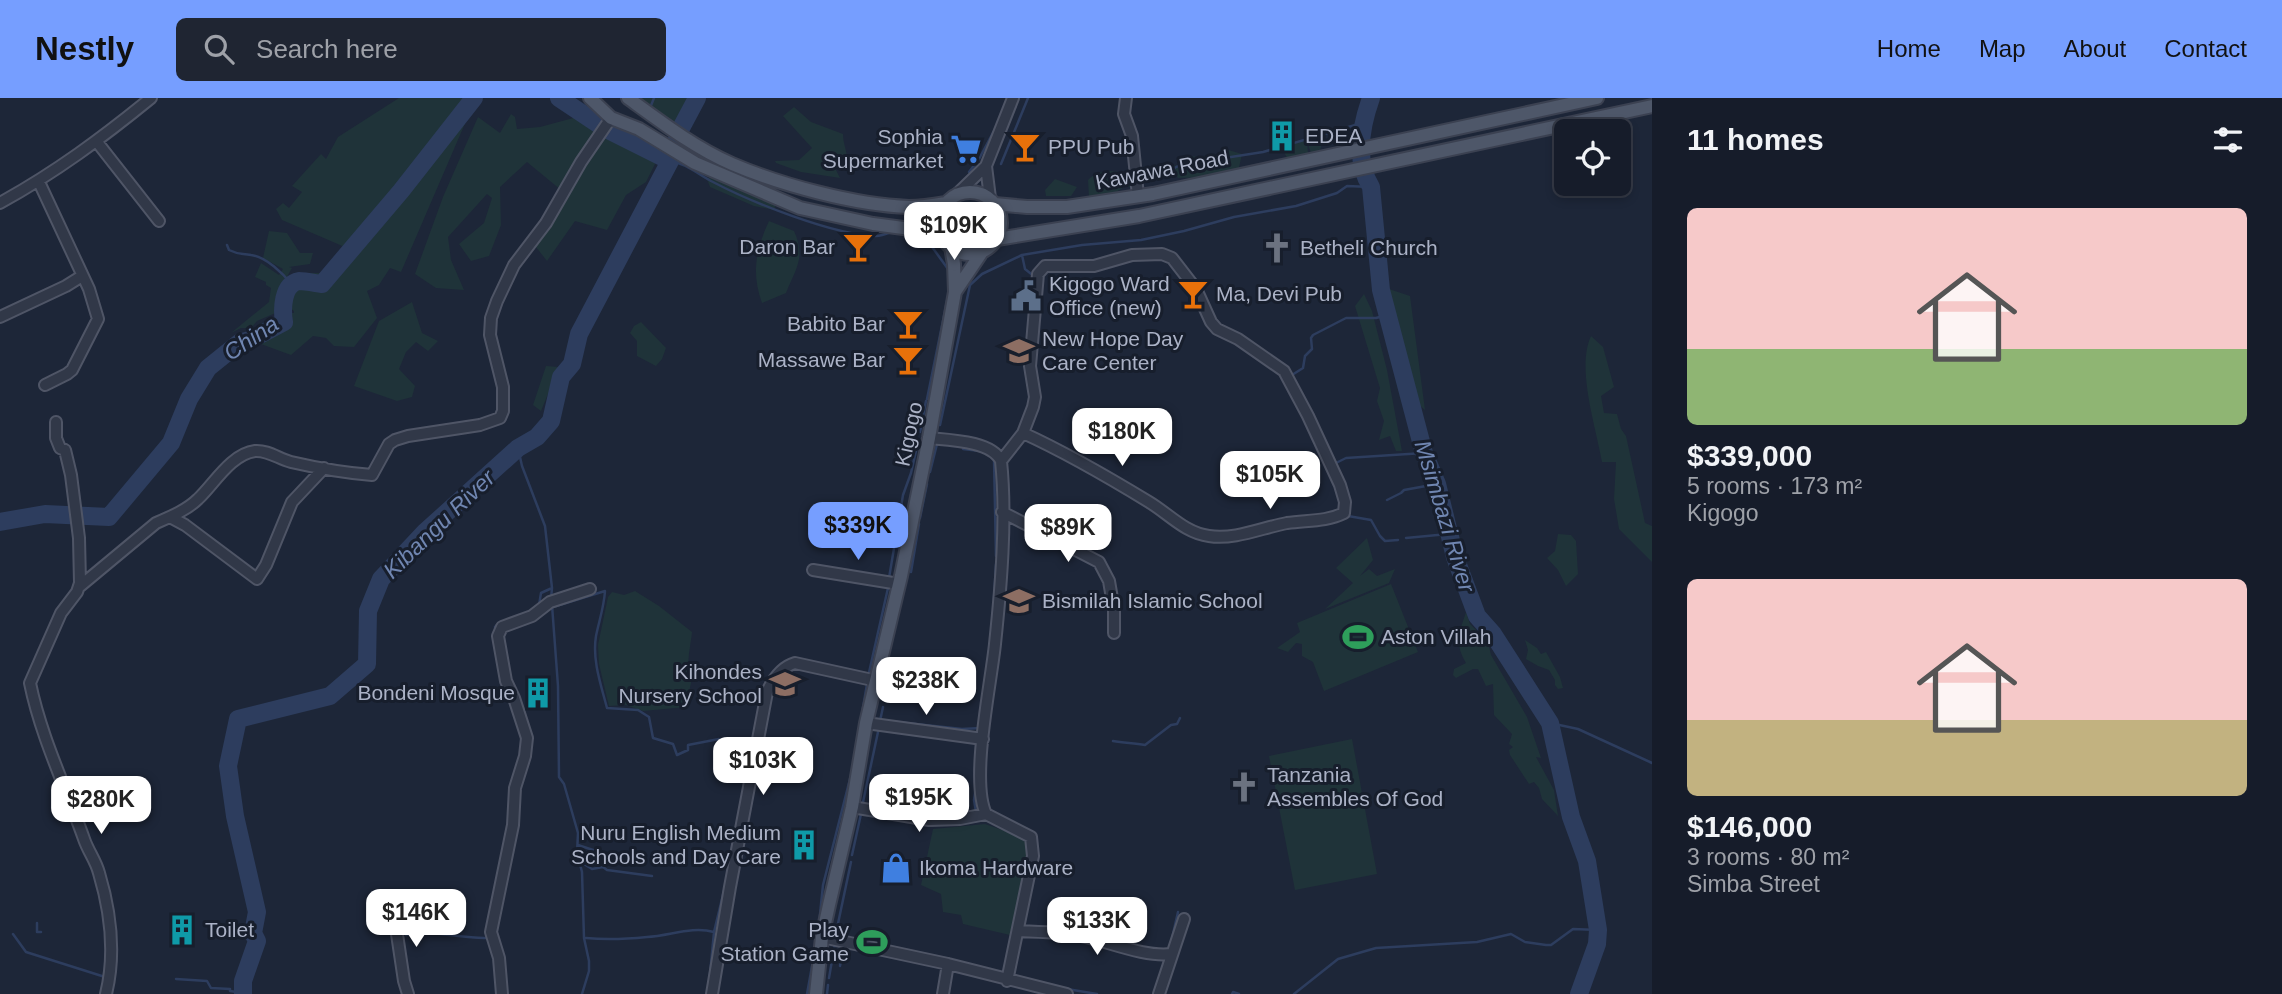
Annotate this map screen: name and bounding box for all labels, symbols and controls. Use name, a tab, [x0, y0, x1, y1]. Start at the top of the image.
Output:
search box	[176, 18, 666, 81]
text: Nestly	[35, 30, 134, 67]
icon: search	[200, 30, 238, 68]
text: Search here	[256, 34, 398, 64]
text: Home	[1877, 35, 1941, 62]
text: Map	[1979, 35, 2026, 62]
text: About	[2064, 35, 2126, 62]
text: Contact	[2164, 35, 2247, 62]
building icon: EDEA	[1265, 119, 1299, 153]
map controls	[1554, 119, 1631, 196]
button: locate	[1554, 119, 1631, 196]
icon: filters	[2209, 121, 2247, 159]
text: 11 homes	[1687, 123, 1824, 156]
place label: EDEA	[1305, 124, 1362, 147]
place label: Sophia Supermarket	[823, 125, 943, 172]
bar icon: PPU Pub	[1008, 130, 1042, 164]
supermarket icon: Sophia Supermarket	[949, 132, 983, 166]
place label: PPU Pub	[1048, 135, 1134, 158]
street label: Kawawa Road	[1093, 145, 1231, 194]
pin: $109K	[905, 202, 1003, 262]
text: $109K	[920, 212, 988, 238]
bar icon: Daron Bar	[841, 230, 875, 264]
church icon: Betheli Church	[1260, 231, 1294, 265]
place label: Daron Bar	[739, 235, 835, 258]
place label: Betheli Church	[1300, 236, 1438, 259]
icon: home	[1904, 254, 2030, 380]
place label: Kigogo Ward Office (new)	[1049, 272, 1170, 319]
bar icon: Ma, Devi Pub	[1176, 277, 1210, 311]
public building icon: Kigogo Ward Office (new)	[1009, 279, 1043, 313]
place label: Ma, Devi Pub	[1216, 282, 1342, 305]
bar icon: Babito Bar	[891, 307, 925, 341]
water label: China	[219, 310, 283, 366]
place label: Babito Bar	[787, 312, 885, 335]
place label: New Hope Day Care Center	[1042, 327, 1184, 374]
school or university icon: New Hope Day Care Center	[1002, 334, 1036, 368]
bar icon: Massawe Bar	[891, 343, 925, 377]
place label: Massawe Bar	[758, 348, 885, 371]
street label: Kigogo	[890, 400, 927, 468]
pin: $180K	[1073, 408, 1171, 468]
text: $180K	[1088, 418, 1156, 444]
water label: Msimbazi River	[1410, 437, 1481, 596]
text: $339,000	[1687, 439, 1812, 472]
pin: $105K	[1221, 452, 1319, 511]
text: $105K	[1236, 461, 1304, 487]
water label: Kibangu River	[378, 464, 501, 584]
text: 5 rooms · 173 m²	[1687, 473, 1862, 499]
text: Kigogo	[1687, 500, 1759, 526]
pin: $339K	[809, 503, 907, 562]
pin: $89K	[1027, 504, 1109, 564]
text: $339K	[824, 512, 892, 538]
text: $89K	[1041, 514, 1095, 540]
school or university icon: Bismilah Islamic School	[1002, 584, 1036, 618]
place label: Bismilah Islamic School	[1042, 589, 1263, 612]
sports icon: Aston Villah	[1341, 620, 1375, 654]
place label: Aston Villah	[1381, 625, 1492, 648]
icon: home	[1904, 625, 2030, 751]
pin: $238K	[877, 658, 975, 717]
place label: Kihondes Nursery School	[618, 660, 762, 707]
school or university icon: Kihondes Nursery School	[768, 667, 802, 701]
text: $238K	[892, 667, 960, 693]
building icon: Bondeni Mosque	[521, 676, 555, 710]
place label: Bondeni Mosque	[357, 681, 515, 704]
pin: $103K	[714, 738, 812, 797]
text: $103K	[729, 747, 797, 773]
place label: Tanzania Assembles Of God	[1267, 763, 1443, 810]
church icon: Tanzania Assembles Of God	[1227, 770, 1261, 804]
pin: $195K	[870, 774, 968, 834]
pin: $280K	[52, 776, 150, 836]
text: $195K	[885, 784, 953, 810]
text: $280K	[67, 786, 135, 812]
text: $146,000	[1687, 810, 1812, 843]
place label: Nuru English Medium Schools and Day Care	[571, 821, 781, 868]
building icon: Nuru English Medium Schools and Day Care	[787, 828, 821, 862]
text: 3 rooms · 80 m²	[1687, 844, 1849, 870]
shop icon: Ikoma Hardware	[879, 851, 913, 885]
place label: Ikoma Hardware	[919, 856, 1073, 879]
text: Simba Street	[1687, 871, 1820, 897]
pin: $146K	[367, 890, 465, 949]
pin: $133K	[1048, 898, 1146, 957]
text: $146K	[382, 899, 450, 925]
text: $133K	[1063, 907, 1131, 933]
building icon: Toilet	[165, 913, 199, 947]
place label: Toilet	[205, 918, 254, 941]
place label: Play Station Game	[721, 918, 849, 965]
sports icon: Play Station Game	[855, 925, 889, 959]

